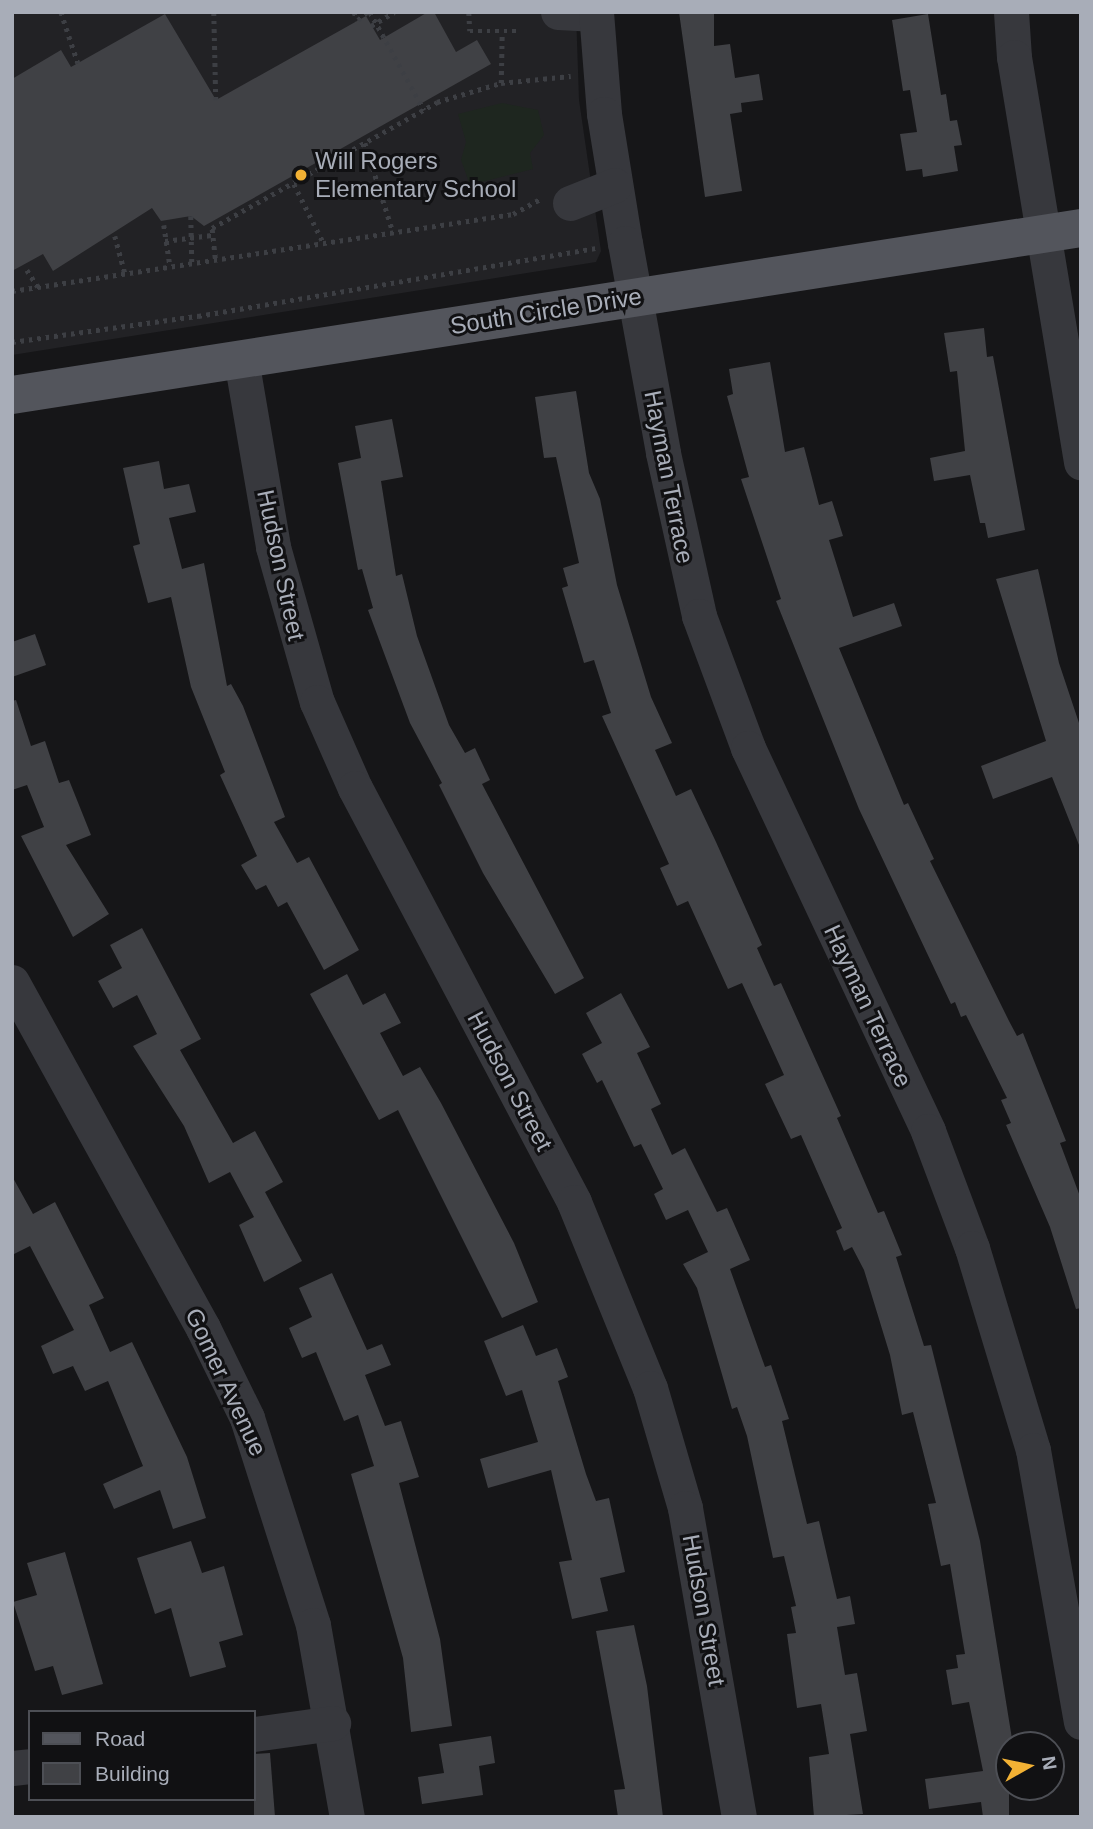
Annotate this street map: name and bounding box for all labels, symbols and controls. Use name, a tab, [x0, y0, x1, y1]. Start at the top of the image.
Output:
place label: Will Rogers Elementary School	[315, 147, 516, 203]
marker: Will Rogers Elementary School	[293, 167, 309, 183]
street label: South Circle Drive	[448, 282, 644, 340]
street label: Hayman Terrace	[638, 388, 700, 566]
street label: Hudson Street	[251, 487, 311, 643]
street label: Hayman Terrace	[818, 920, 918, 1092]
street label: Hudson Street	[461, 1007, 559, 1155]
street label: Gomer Avenue	[179, 1303, 273, 1461]
street label: Hudson Street	[676, 1532, 732, 1688]
legend	[28, 1710, 256, 1801]
text: Road	[95, 1727, 145, 1750]
north arrow	[995, 1731, 1065, 1801]
text: N	[1038, 1755, 1061, 1771]
text: Building	[95, 1762, 170, 1785]

